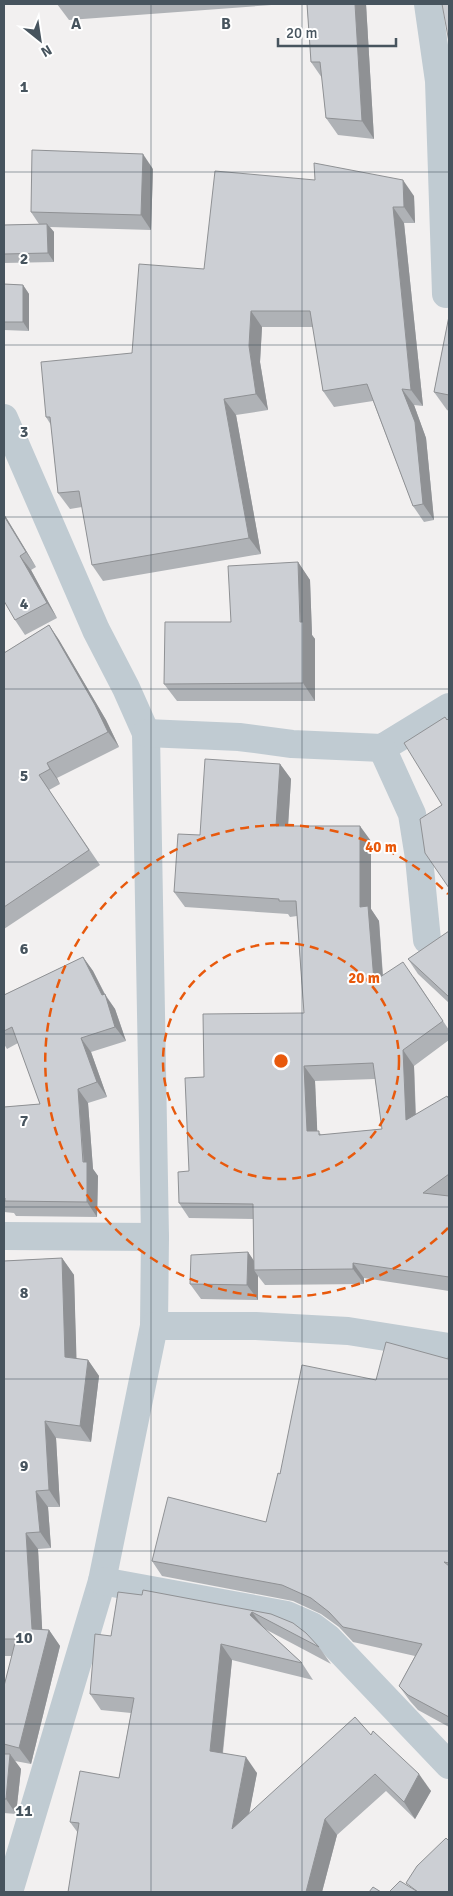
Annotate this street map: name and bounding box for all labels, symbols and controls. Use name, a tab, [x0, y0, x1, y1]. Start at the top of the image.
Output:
text: A	[71, 14, 82, 34]
text: B	[221, 14, 231, 34]
north arrow	[15, 15, 65, 65]
scale bar	[278, 15, 396, 47]
text: 20 m	[286, 24, 317, 42]
text: N	[38, 41, 55, 61]
text: 1	[20, 77, 29, 97]
text: 2	[20, 249, 28, 269]
text: 3	[20, 422, 28, 442]
text: 4	[20, 594, 29, 614]
text: 5	[20, 766, 28, 786]
text: 40 m	[365, 838, 397, 856]
text: 6	[20, 939, 29, 959]
text: 20 m	[348, 969, 380, 987]
centre of rings	[272, 1052, 290, 1070]
text: 7	[20, 1111, 29, 1131]
text: 8	[20, 1283, 29, 1303]
text: 9	[20, 1456, 29, 1476]
text: 10	[15, 1628, 33, 1648]
text: 11	[15, 1801, 33, 1821]

